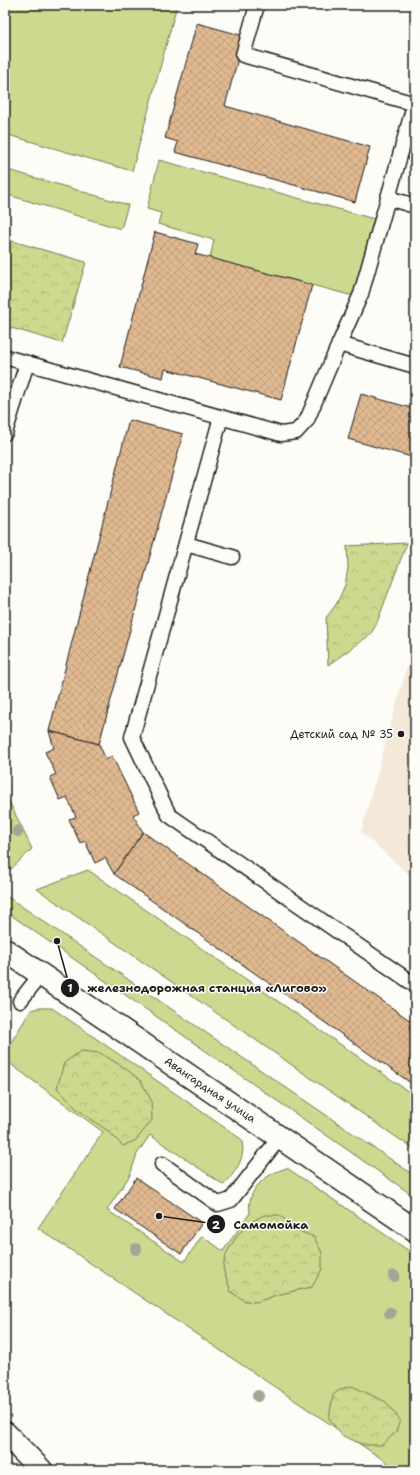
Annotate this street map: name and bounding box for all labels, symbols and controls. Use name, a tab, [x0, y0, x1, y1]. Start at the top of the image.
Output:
place label: Детский сад № 35	[290, 727, 393, 742]
marker: Детский сад № 35	[396, 729, 406, 739]
callout: железнодорожная станция «Лигово»	[60, 976, 335, 1000]
text: 1	[67, 980, 73, 996]
text: железнодорожная станция «Лигово»	[87, 980, 327, 996]
street label: Авангардная улица	[161, 1054, 259, 1126]
callout: Самомойка	[206, 1212, 317, 1236]
text: 2	[212, 1217, 221, 1233]
text: Самомойка	[234, 1217, 309, 1233]

